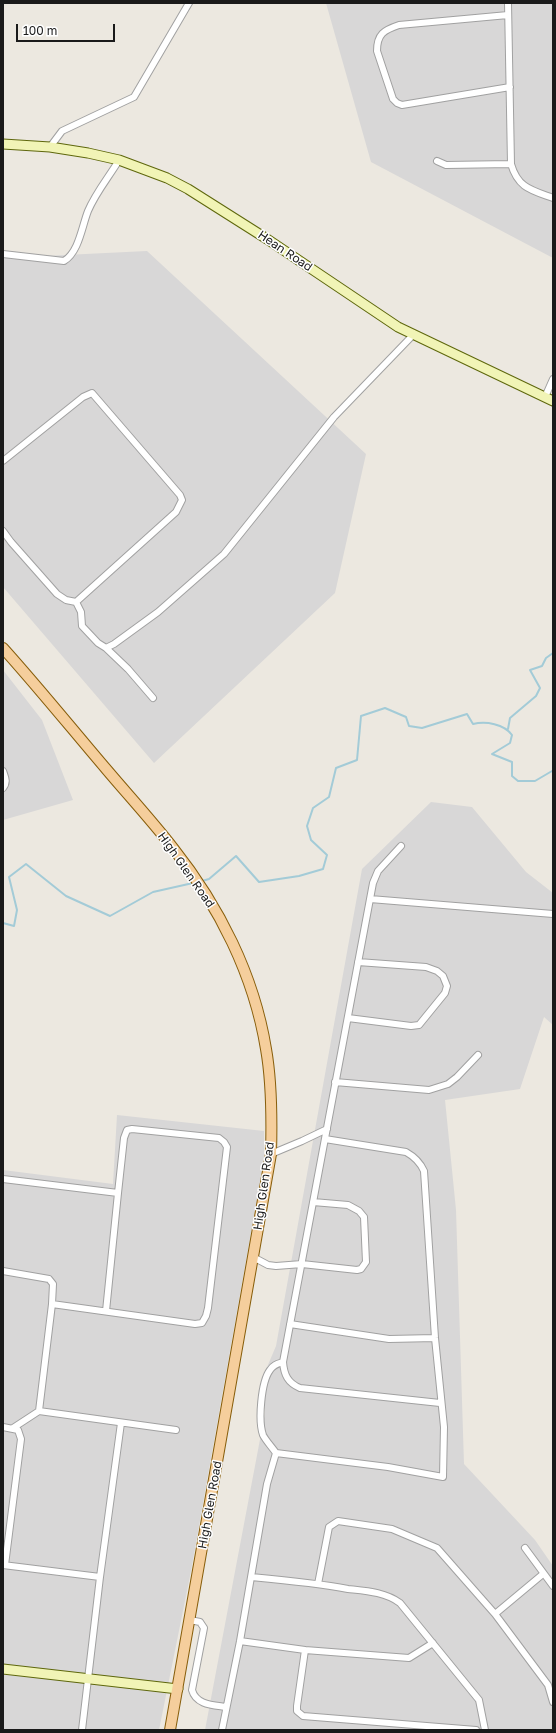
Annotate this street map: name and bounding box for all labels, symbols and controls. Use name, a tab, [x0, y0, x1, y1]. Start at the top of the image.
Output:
scale bar	[18, 16, 117, 42]
text: 100 m	[23, 23, 57, 38]
street label: Hean Road	[255, 228, 315, 274]
street label: High Glen Road	[155, 829, 217, 911]
street label: High Glen Road	[251, 1141, 277, 1231]
street label: High Glen Road	[195, 1460, 225, 1550]

